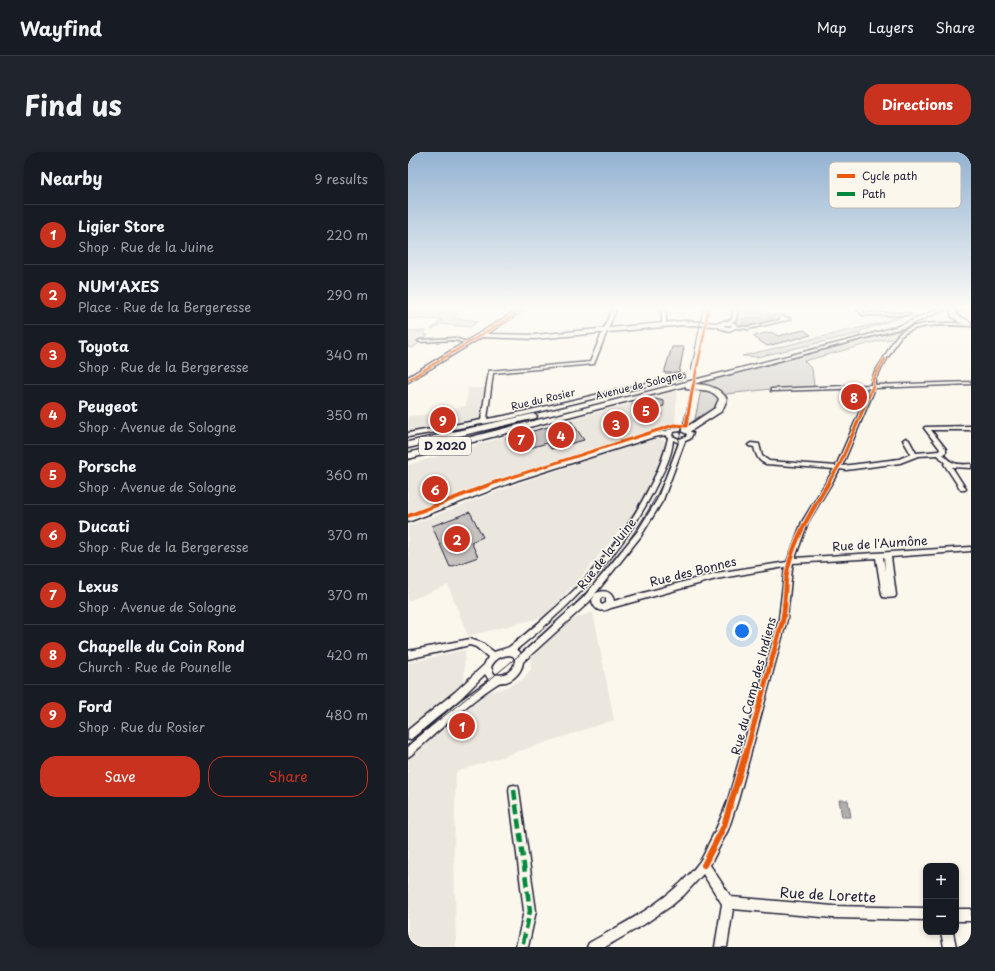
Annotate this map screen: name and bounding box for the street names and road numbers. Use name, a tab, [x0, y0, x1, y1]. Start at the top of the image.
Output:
street label: Avenue de Sologne	[594, 366, 684, 403]
street label: Rue du Rosier	[509, 384, 577, 413]
road number: D 2020	[419, 437, 471, 455]
street label: Rue de la Juine	[572, 514, 640, 593]
street label: Rue de l'Aumône	[832, 531, 929, 555]
street label: Rue des Bonnes	[648, 551, 738, 590]
street label: Rue du Camp des Indiens	[726, 614, 780, 757]
street label: Rue de Lorette	[779, 881, 877, 908]

